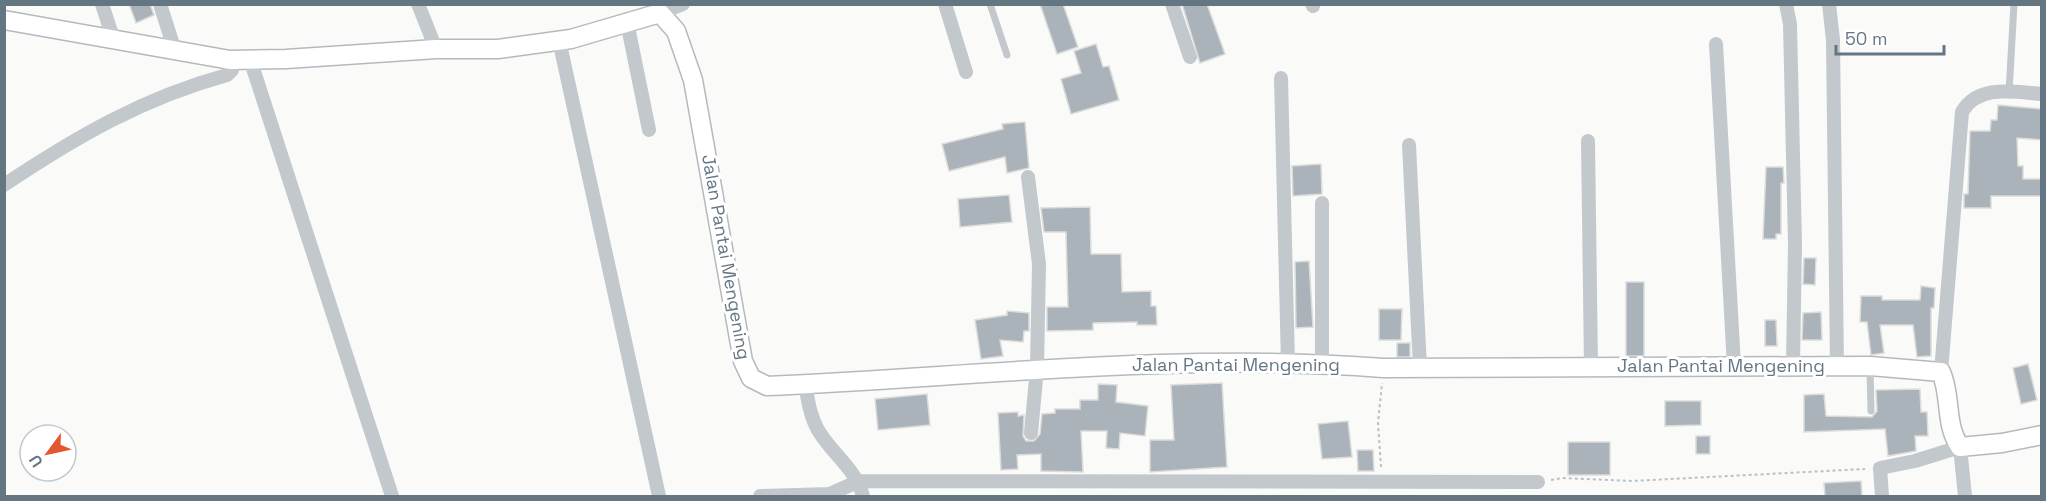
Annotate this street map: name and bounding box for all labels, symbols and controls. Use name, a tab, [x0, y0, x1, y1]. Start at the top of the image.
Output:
scale bar	[1836, 18, 1944, 56]
text: 50 m	[1845, 27, 1887, 50]
street label: Jalan Pantai Mengening	[697, 153, 756, 361]
street label: Jalan Pantai Mengening	[1132, 353, 1340, 376]
street label: Jalan Pantai Mengening	[1617, 354, 1825, 377]
north arrow	[18, 423, 78, 483]
text: U	[24, 451, 48, 471]

